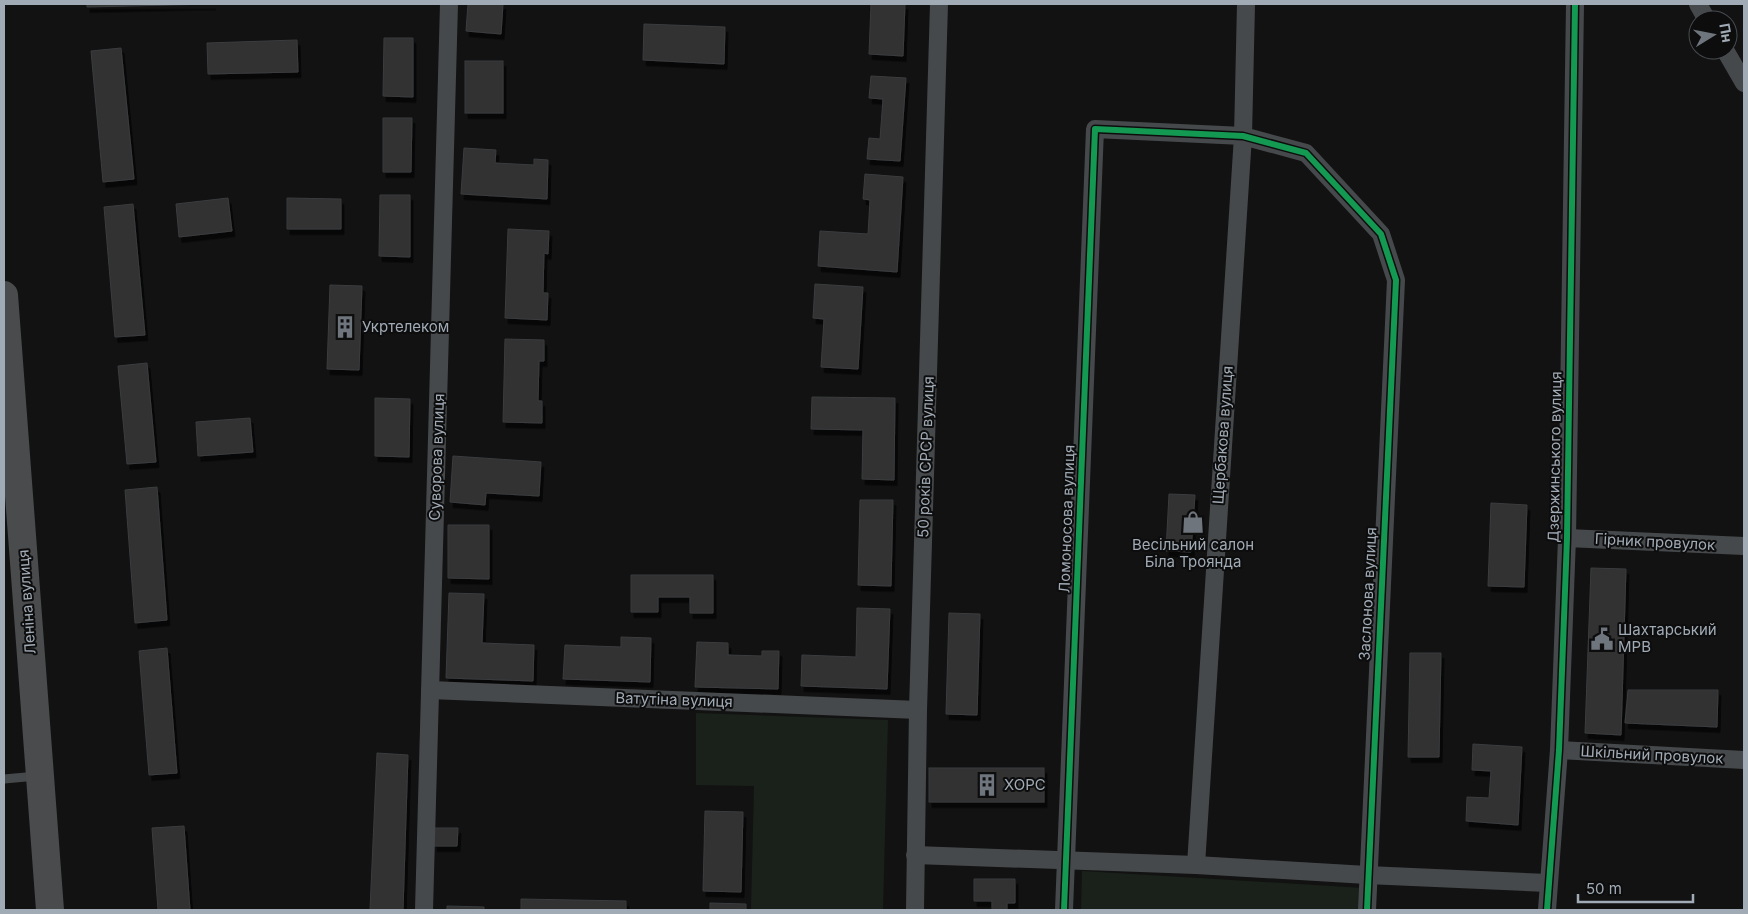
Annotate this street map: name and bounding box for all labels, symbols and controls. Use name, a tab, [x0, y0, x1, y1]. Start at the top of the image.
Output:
north arrow	[1688, 10, 1738, 60]
text: Пн	[1716, 22, 1736, 44]
building icon: Укртелеком	[332, 314, 358, 340]
place label: Укртелеком	[362, 317, 449, 336]
street label: Щербакова вулиця	[1208, 365, 1237, 505]
street label: Дзержинського вулиця	[1544, 371, 1565, 543]
street label: 50 років СРСР вулиця	[913, 376, 938, 538]
street label: Суворова вулиця	[425, 393, 448, 521]
street label: Ломоносова вулиця	[1054, 445, 1079, 593]
shop icon: Весільний салон Біла Троянда	[1180, 509, 1206, 535]
street label: Заслонова вулиця	[1355, 527, 1380, 661]
street label: Гірник провулок	[1594, 529, 1716, 554]
place label: Весільний салон Біла Троянда	[1132, 535, 1254, 571]
street label: Леніна вулиця	[13, 549, 40, 655]
place label: Шахтарський МРВ	[1618, 620, 1717, 656]
public building icon: Шахтарський МРВ	[1589, 626, 1615, 652]
street label: Ватутіна вулиця	[615, 688, 733, 711]
street label: Шкільний провулок	[1580, 741, 1724, 768]
building icon: ХОРС	[974, 772, 1000, 798]
place label: ХОРС	[1004, 775, 1046, 794]
scale bar	[1578, 872, 1693, 904]
text: 50 m	[1586, 879, 1622, 898]

